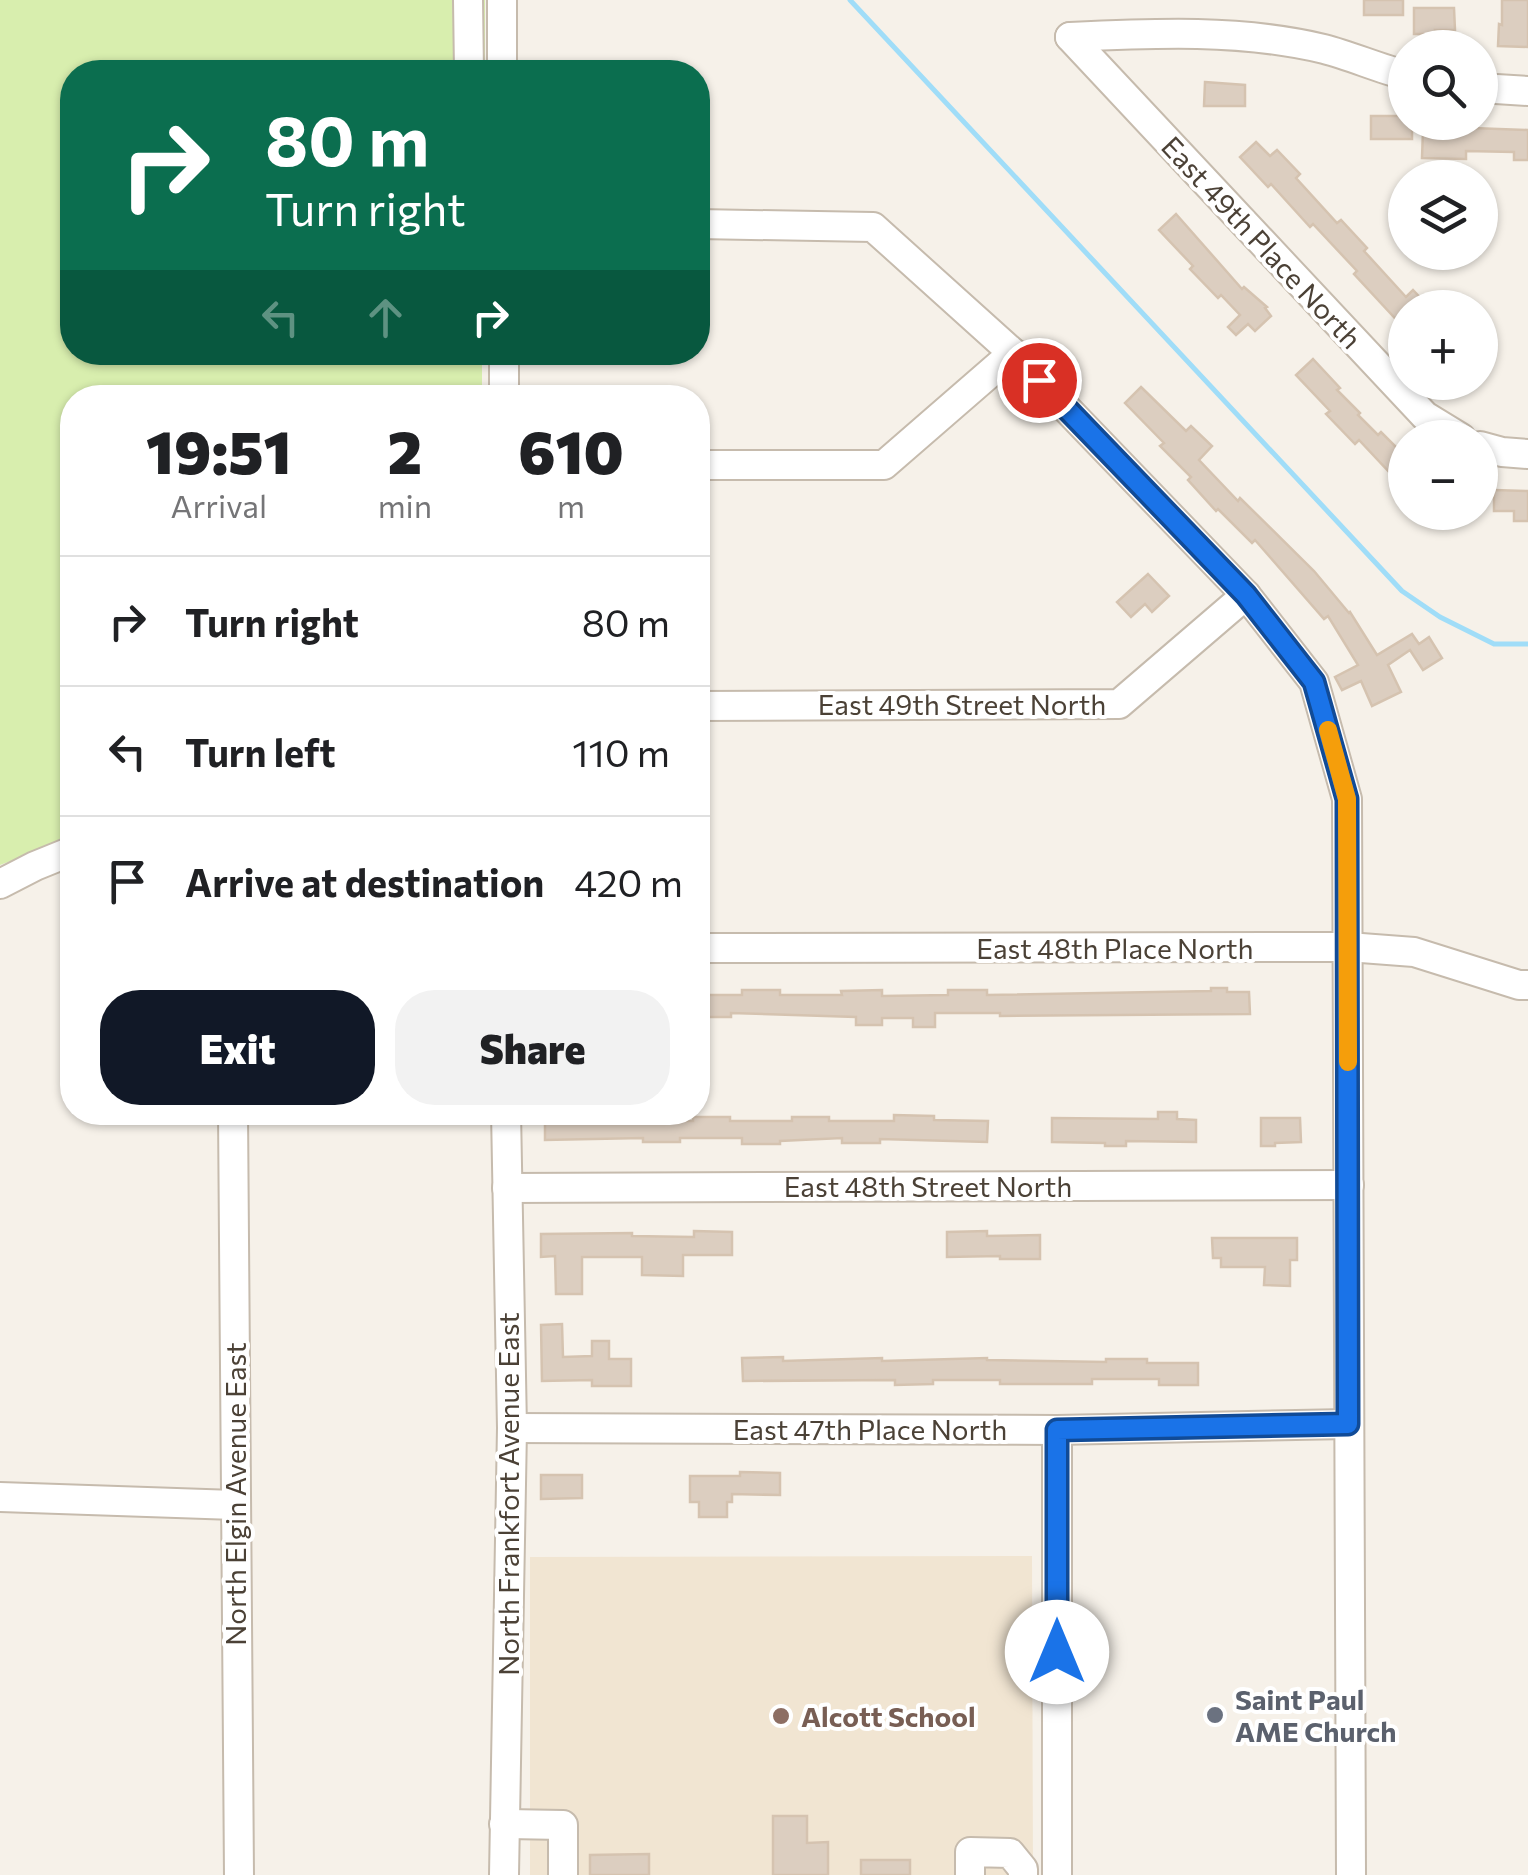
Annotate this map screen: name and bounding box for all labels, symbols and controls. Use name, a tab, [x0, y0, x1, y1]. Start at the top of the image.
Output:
map controls	[1388, 30, 1498, 530]
button: search	[1388, 30, 1498, 140]
text: 80 m	[265, 95, 429, 180]
icon: right	[100, 100, 230, 230]
street label: East 49th Place North	[1155, 129, 1369, 355]
button: layers	[1388, 160, 1498, 270]
text: Turn right	[265, 180, 466, 235]
icon: left	[253, 290, 308, 345]
icon: ahead	[358, 290, 413, 345]
icon: right	[463, 290, 518, 345]
button: +	[1388, 290, 1498, 400]
pin	[997, 338, 1082, 423]
icon: arrive	[1012, 353, 1067, 408]
text: 19:51	[146, 413, 292, 486]
text: 2	[388, 413, 422, 486]
text: 610	[518, 413, 624, 486]
button: −	[1388, 420, 1498, 530]
text: Arrival	[170, 485, 267, 525]
text: min	[378, 485, 432, 525]
text: m	[557, 485, 585, 525]
icon: right	[100, 594, 155, 649]
text: Turn right	[185, 598, 359, 645]
text: 80 m	[582, 598, 670, 645]
street label: East 49th Street North	[818, 687, 1106, 721]
icon: left	[100, 724, 155, 779]
text: Turn left	[185, 728, 336, 775]
text: 110 m	[572, 728, 670, 775]
icon: arrive	[100, 854, 155, 909]
text: Arrive at destination	[185, 858, 544, 905]
text: 420 m	[574, 858, 683, 905]
street label: East 48th Place North	[976, 931, 1254, 965]
button: Exit	[100, 990, 375, 1105]
button: Share	[395, 990, 670, 1105]
street label: East 48th Street North	[784, 1169, 1072, 1203]
street label: North Frankfort Avenue East	[491, 1312, 525, 1676]
street label: North Elgin Avenue East	[218, 1342, 252, 1646]
street label: East 47th Place North	[733, 1412, 1007, 1446]
position arrow	[1005, 1600, 1109, 1704]
place label: Saint Paul AME Church	[1235, 1682, 1396, 1748]
place label: Alcott School	[801, 1699, 976, 1733]
marker: Saint Paul AME Church	[1204, 1704, 1226, 1726]
marker: Alcott School	[770, 1705, 792, 1727]

